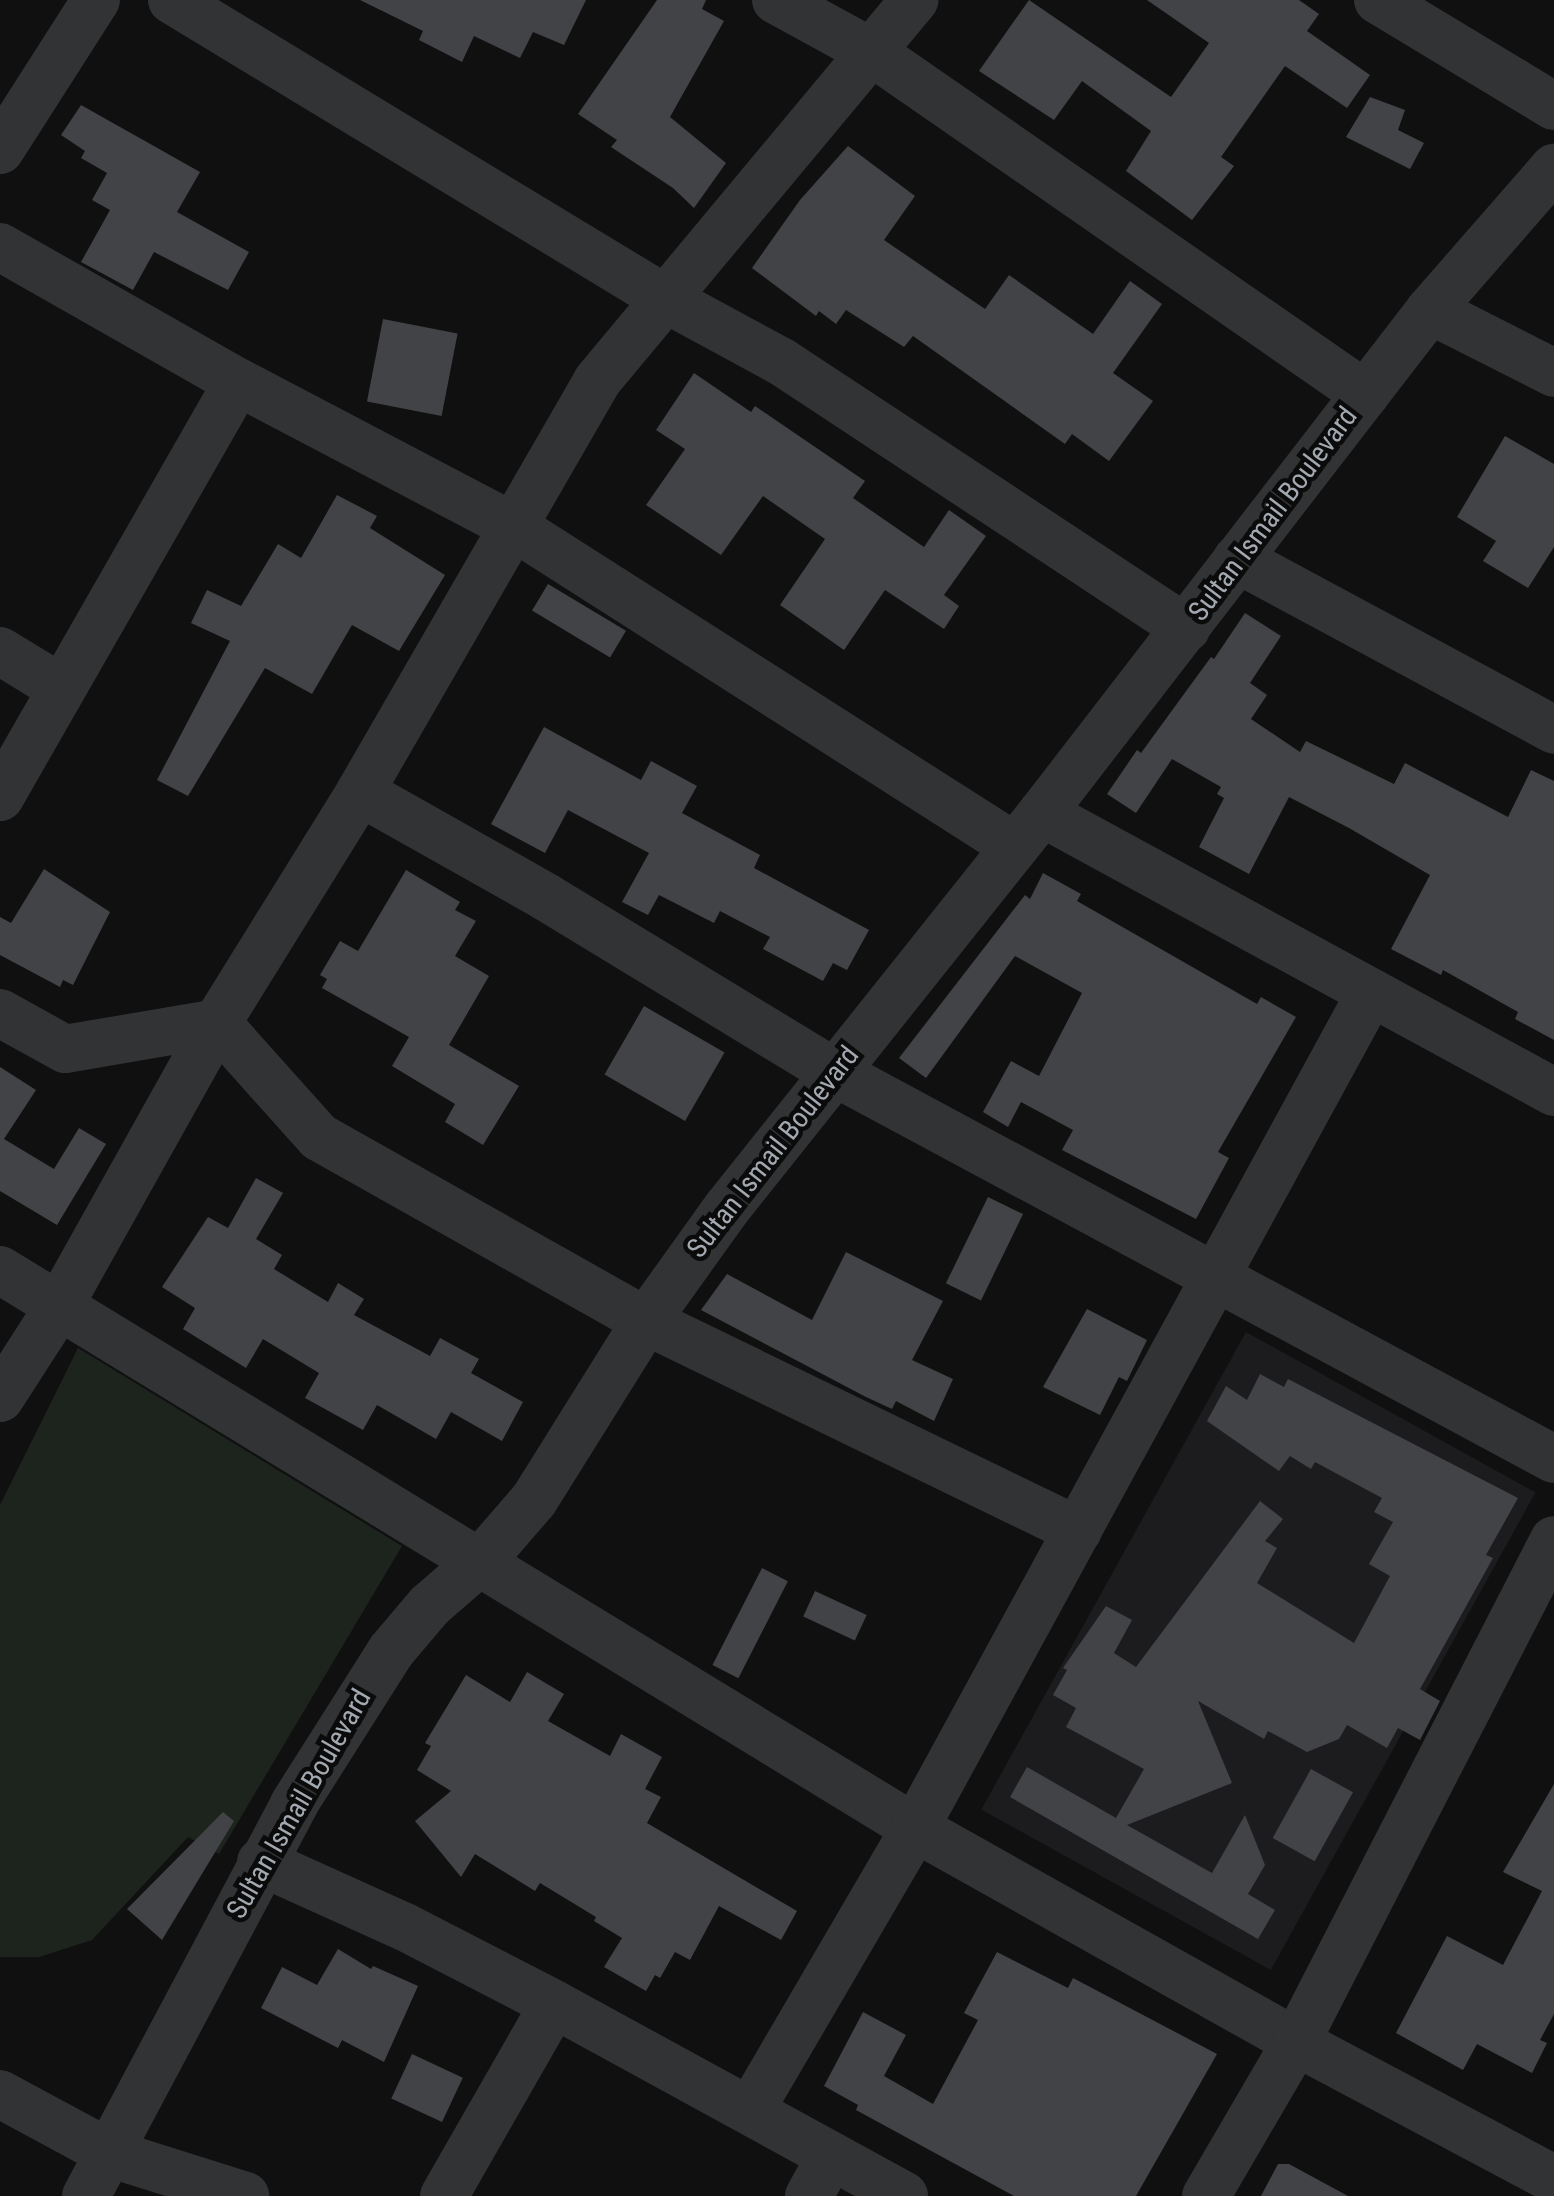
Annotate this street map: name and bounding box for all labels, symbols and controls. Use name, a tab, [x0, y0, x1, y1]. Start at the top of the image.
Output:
street label: Sultan Ismail Boulevard	[1182, 400, 1364, 628]
street label: Sultan Ismail Boulevard	[680, 1039, 866, 1265]
street label: Sultan Ismail Boulevard	[220, 1683, 378, 1925]

